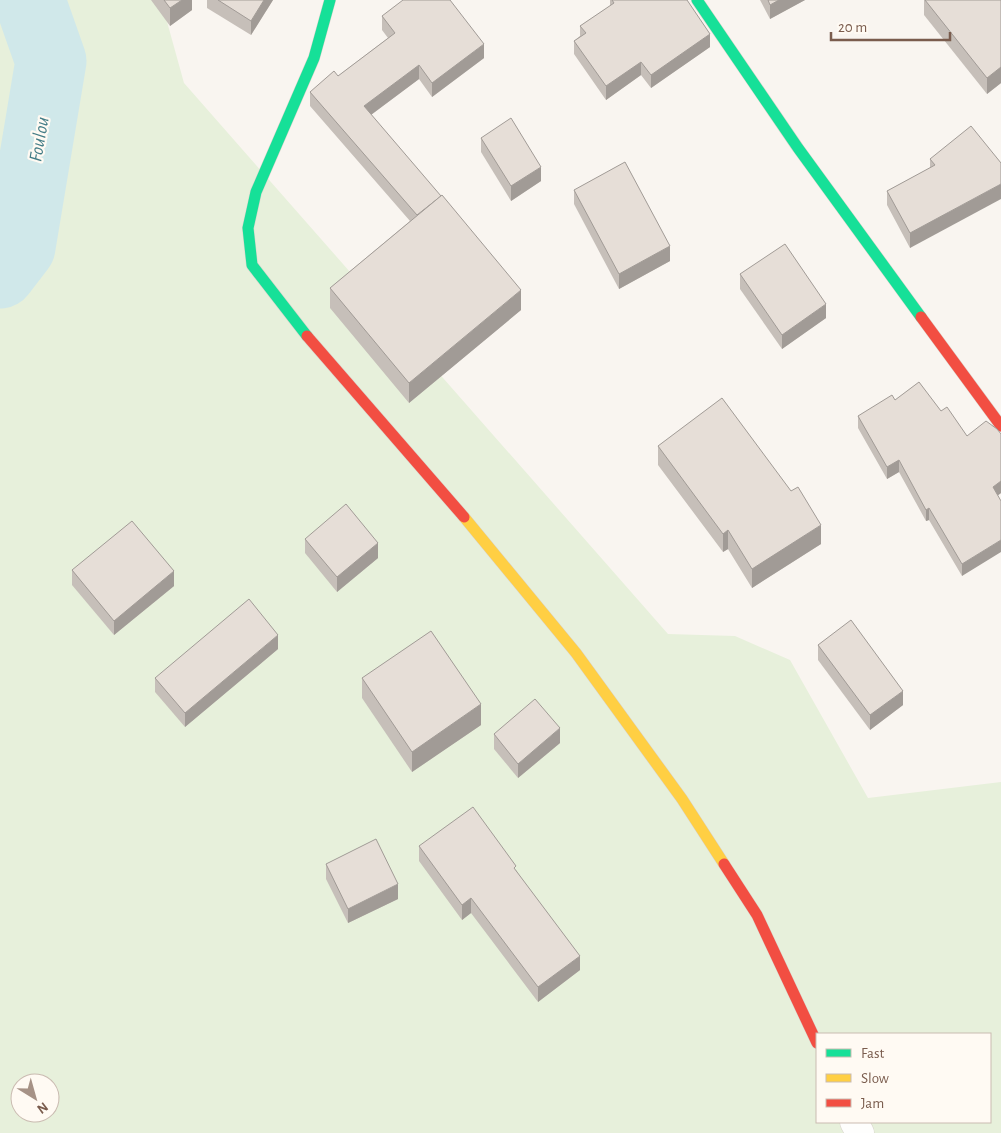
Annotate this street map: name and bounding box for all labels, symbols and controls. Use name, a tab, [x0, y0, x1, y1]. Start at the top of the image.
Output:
scale bar	[831, 10, 950, 42]
text: 20 m	[838, 20, 867, 35]
water label: Foulou	[26, 115, 53, 163]
legend	[816, 1033, 991, 1123]
text: Fast	[861, 1046, 885, 1061]
text: Slow	[861, 1071, 889, 1086]
north arrow	[10, 1073, 60, 1123]
text: Jam	[861, 1096, 884, 1111]
text: N	[34, 1099, 50, 1116]

